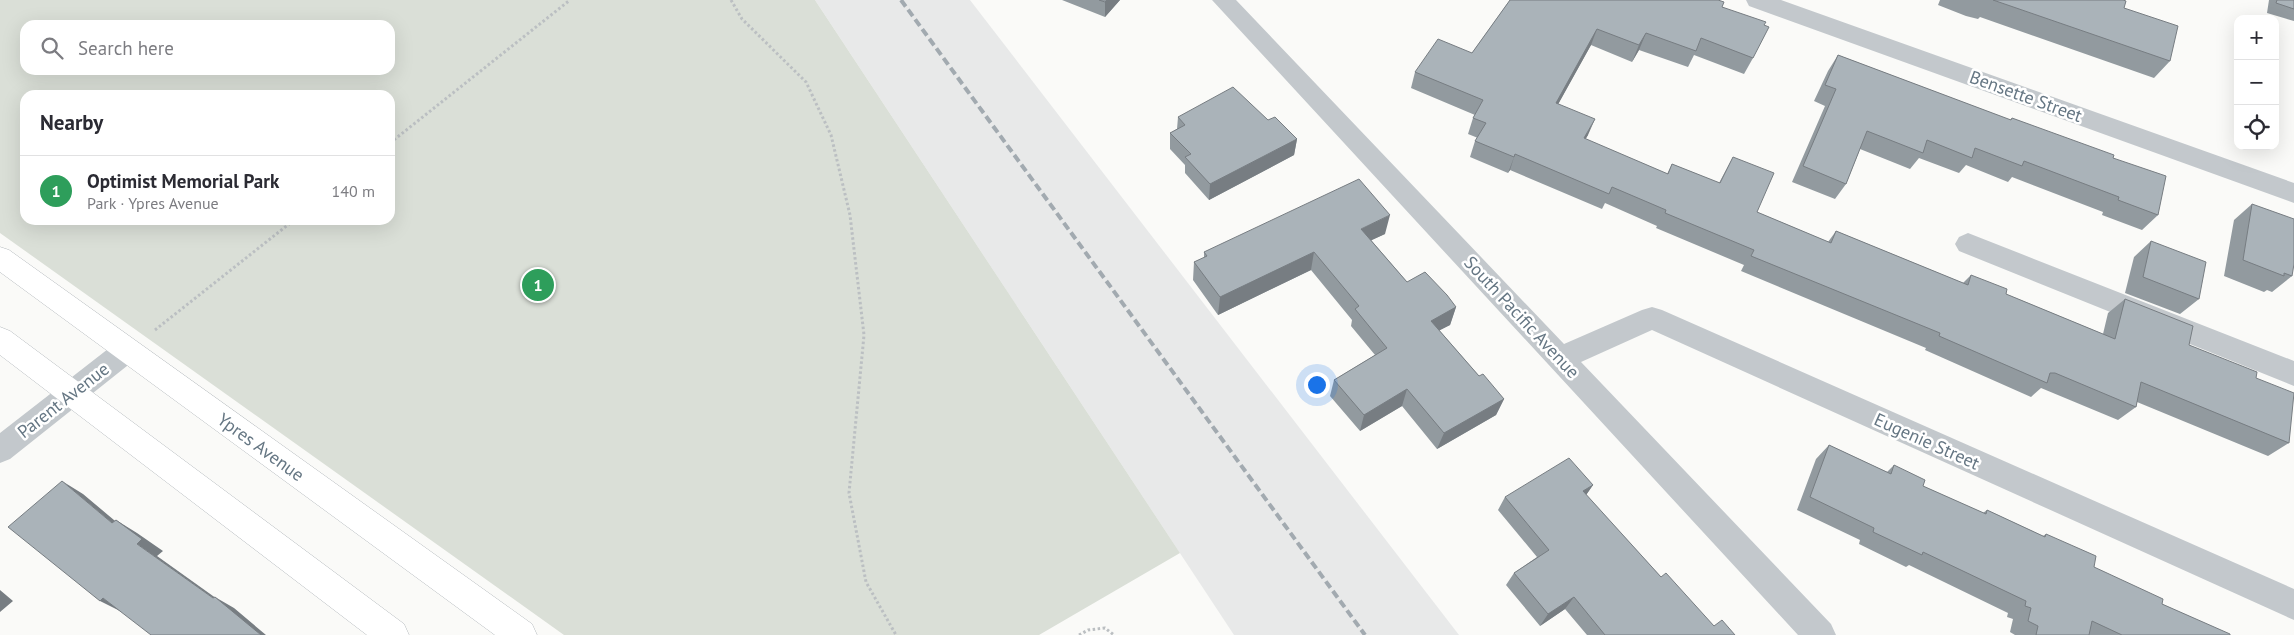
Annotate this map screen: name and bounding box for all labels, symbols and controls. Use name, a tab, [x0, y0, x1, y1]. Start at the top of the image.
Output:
map controls	[2234, 15, 2279, 150]
button: +	[2234, 15, 2279, 60]
search box	[20, 20, 395, 75]
icon: search	[38, 34, 66, 62]
text: Search here	[78, 36, 174, 60]
button: −	[2234, 60, 2279, 105]
street label: Bensette Street	[1967, 65, 2085, 127]
button: locate	[2234, 105, 2279, 150]
text: Nearby	[40, 109, 103, 136]
text: Optimist Memorial Park	[87, 169, 279, 193]
text: 1	[51, 181, 61, 201]
text: 140 m	[332, 181, 375, 201]
text: Park · Ypres Avenue	[87, 193, 219, 213]
street label: South Pacific Avenue	[1459, 251, 1585, 383]
pin: 1	[522, 266, 554, 304]
street label: Parent Avenue	[13, 357, 113, 443]
your location	[1304, 372, 1330, 398]
street label: Ypres Avenue	[213, 408, 309, 486]
street label: Eugenie Street	[1871, 408, 1983, 474]

